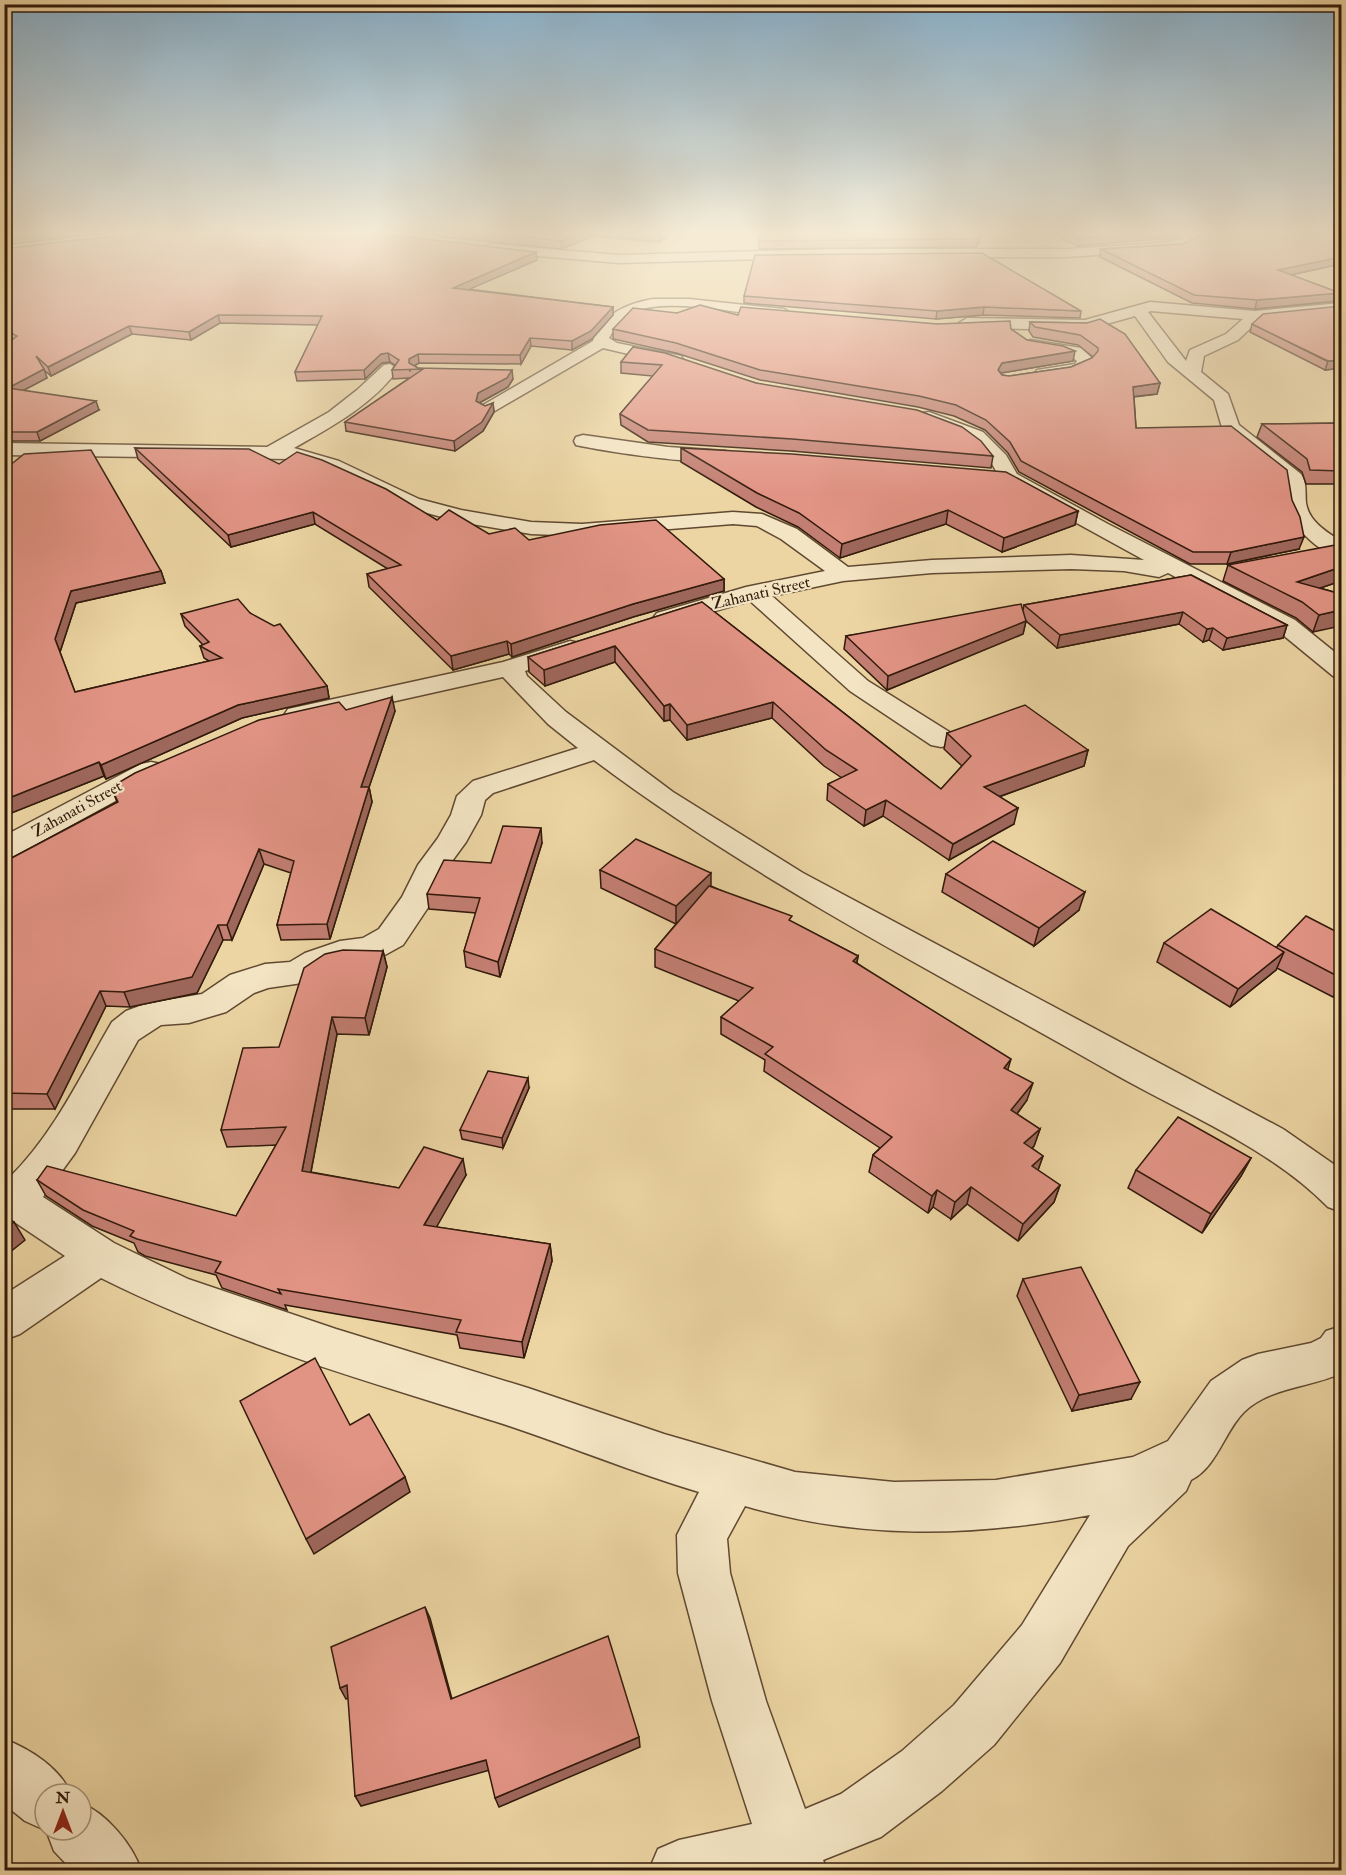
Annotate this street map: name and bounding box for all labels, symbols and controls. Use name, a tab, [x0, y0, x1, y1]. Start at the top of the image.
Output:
street label: Zahanati Street	[710, 572, 812, 614]
street label: Zahanati Street	[29, 776, 125, 842]
north arrow	[33, 1782, 93, 1842]
text: N	[55, 1788, 71, 1808]

